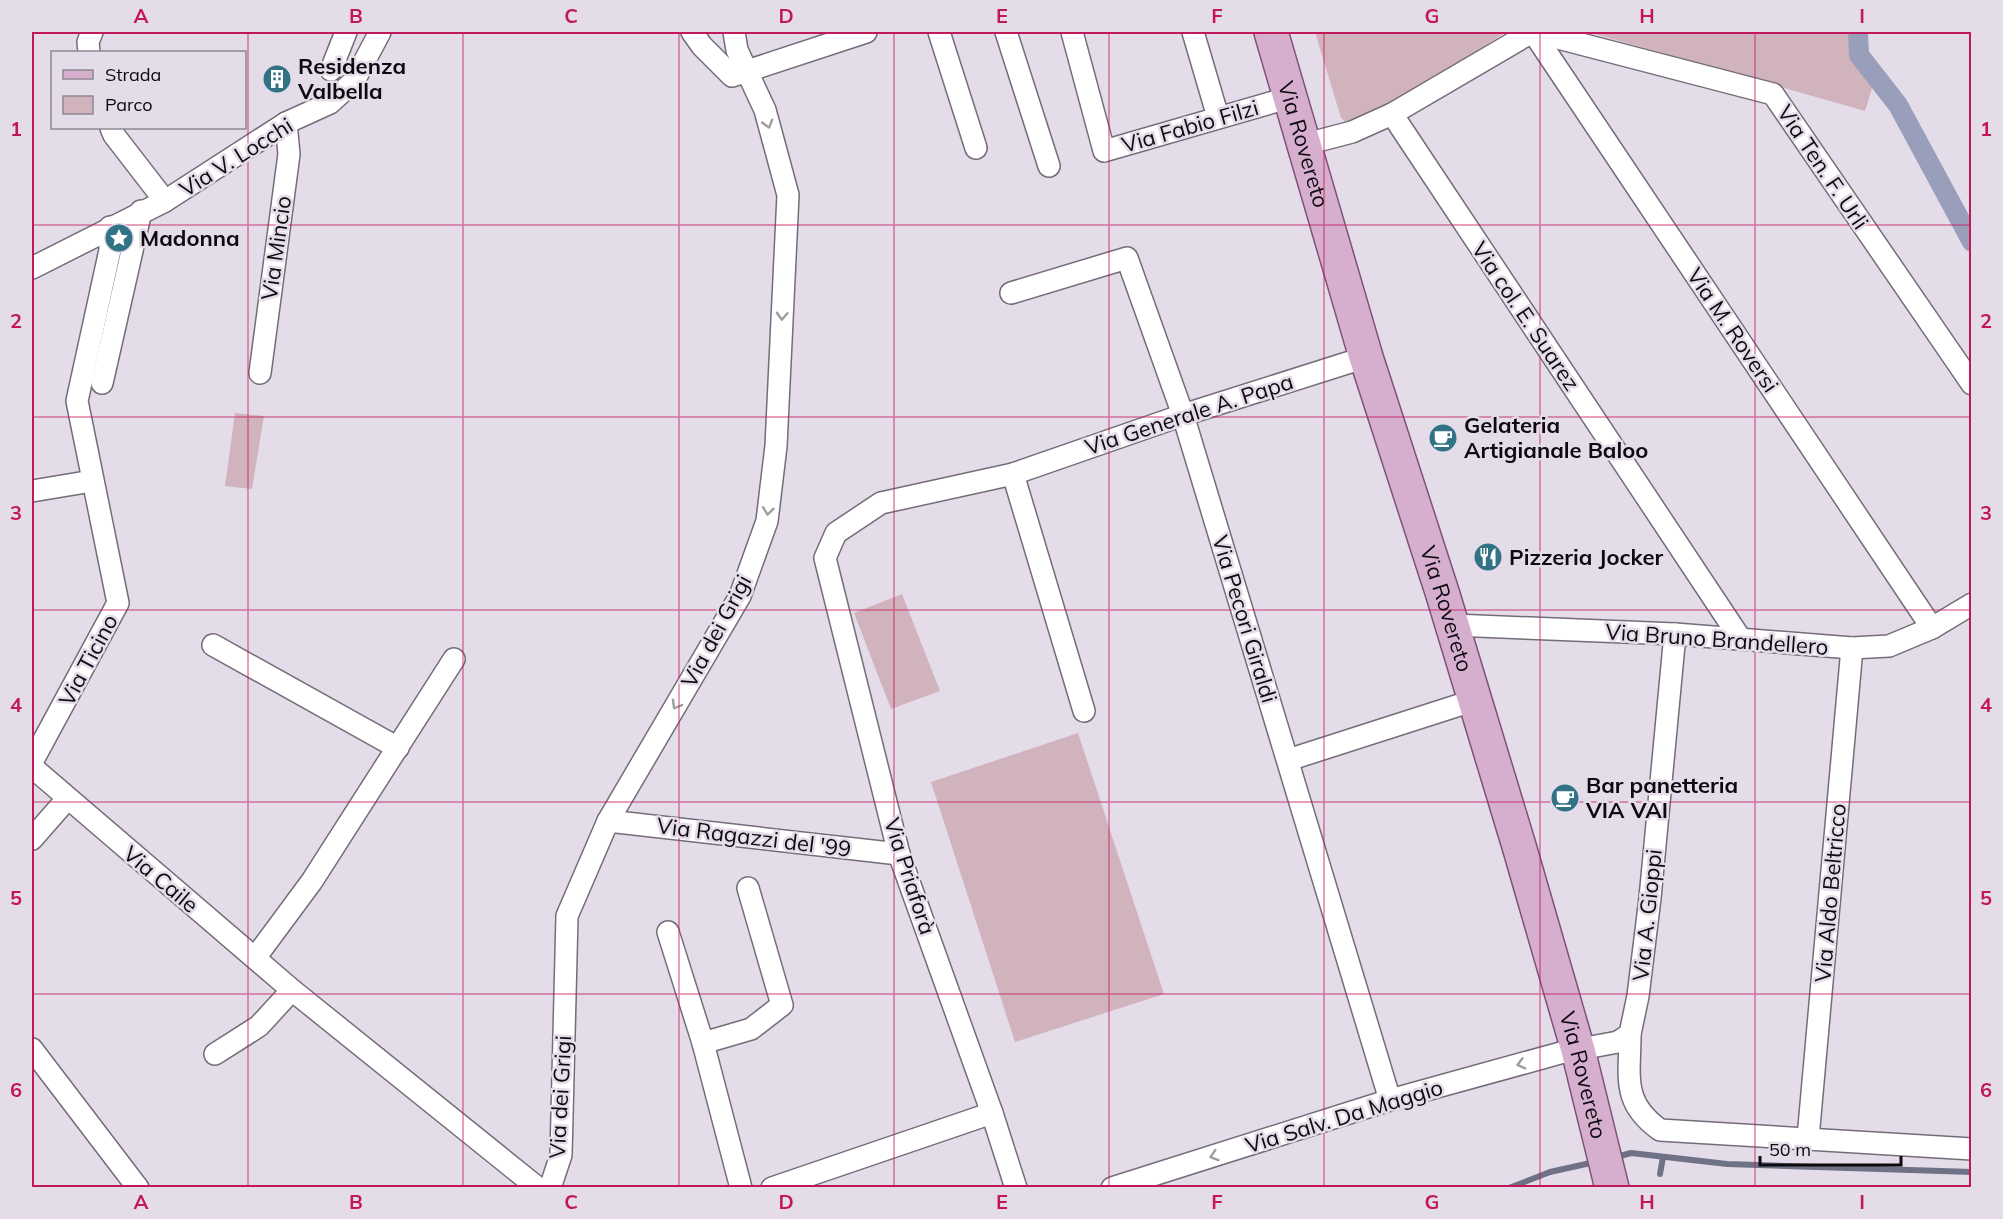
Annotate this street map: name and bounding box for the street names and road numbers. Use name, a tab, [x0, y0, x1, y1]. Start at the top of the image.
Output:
street label: Via Rovereto	[1272, 78, 1336, 211]
street label: Via Fabio Filzi	[1118, 93, 1262, 159]
street label: Via Ten. F. Urli	[1771, 100, 1875, 234]
street label: Via V. Locchi	[174, 111, 298, 203]
street label: Via Mincio	[255, 194, 297, 302]
street label: Via col. E. Suarez	[1466, 236, 1586, 396]
street label: Via M. Roversi	[1681, 262, 1785, 398]
street label: Via Generale A. Papa	[1081, 367, 1297, 461]
street label: Via Pecori Giraldi	[1206, 532, 1284, 706]
street label: Via Rovereto	[1414, 542, 1479, 675]
street label: Via dei Grigi	[675, 570, 757, 692]
street label: Via Ticino	[52, 609, 124, 711]
street label: Via Bruno Brandellero	[1605, 617, 1829, 661]
street label: Via Aldo Beltricco	[1808, 802, 1852, 984]
street label: Via Ragazzi del '99	[655, 811, 853, 863]
street label: Via Priaforà	[878, 814, 942, 938]
street label: Via Caile	[118, 839, 204, 919]
street label: Via A. Gioppi	[1626, 848, 1668, 982]
street label: Via Rovereto	[1554, 1008, 1613, 1142]
street label: Via dei Grigi	[543, 1035, 577, 1159]
street label: Via Salv. Da Maggio	[1242, 1073, 1446, 1159]

